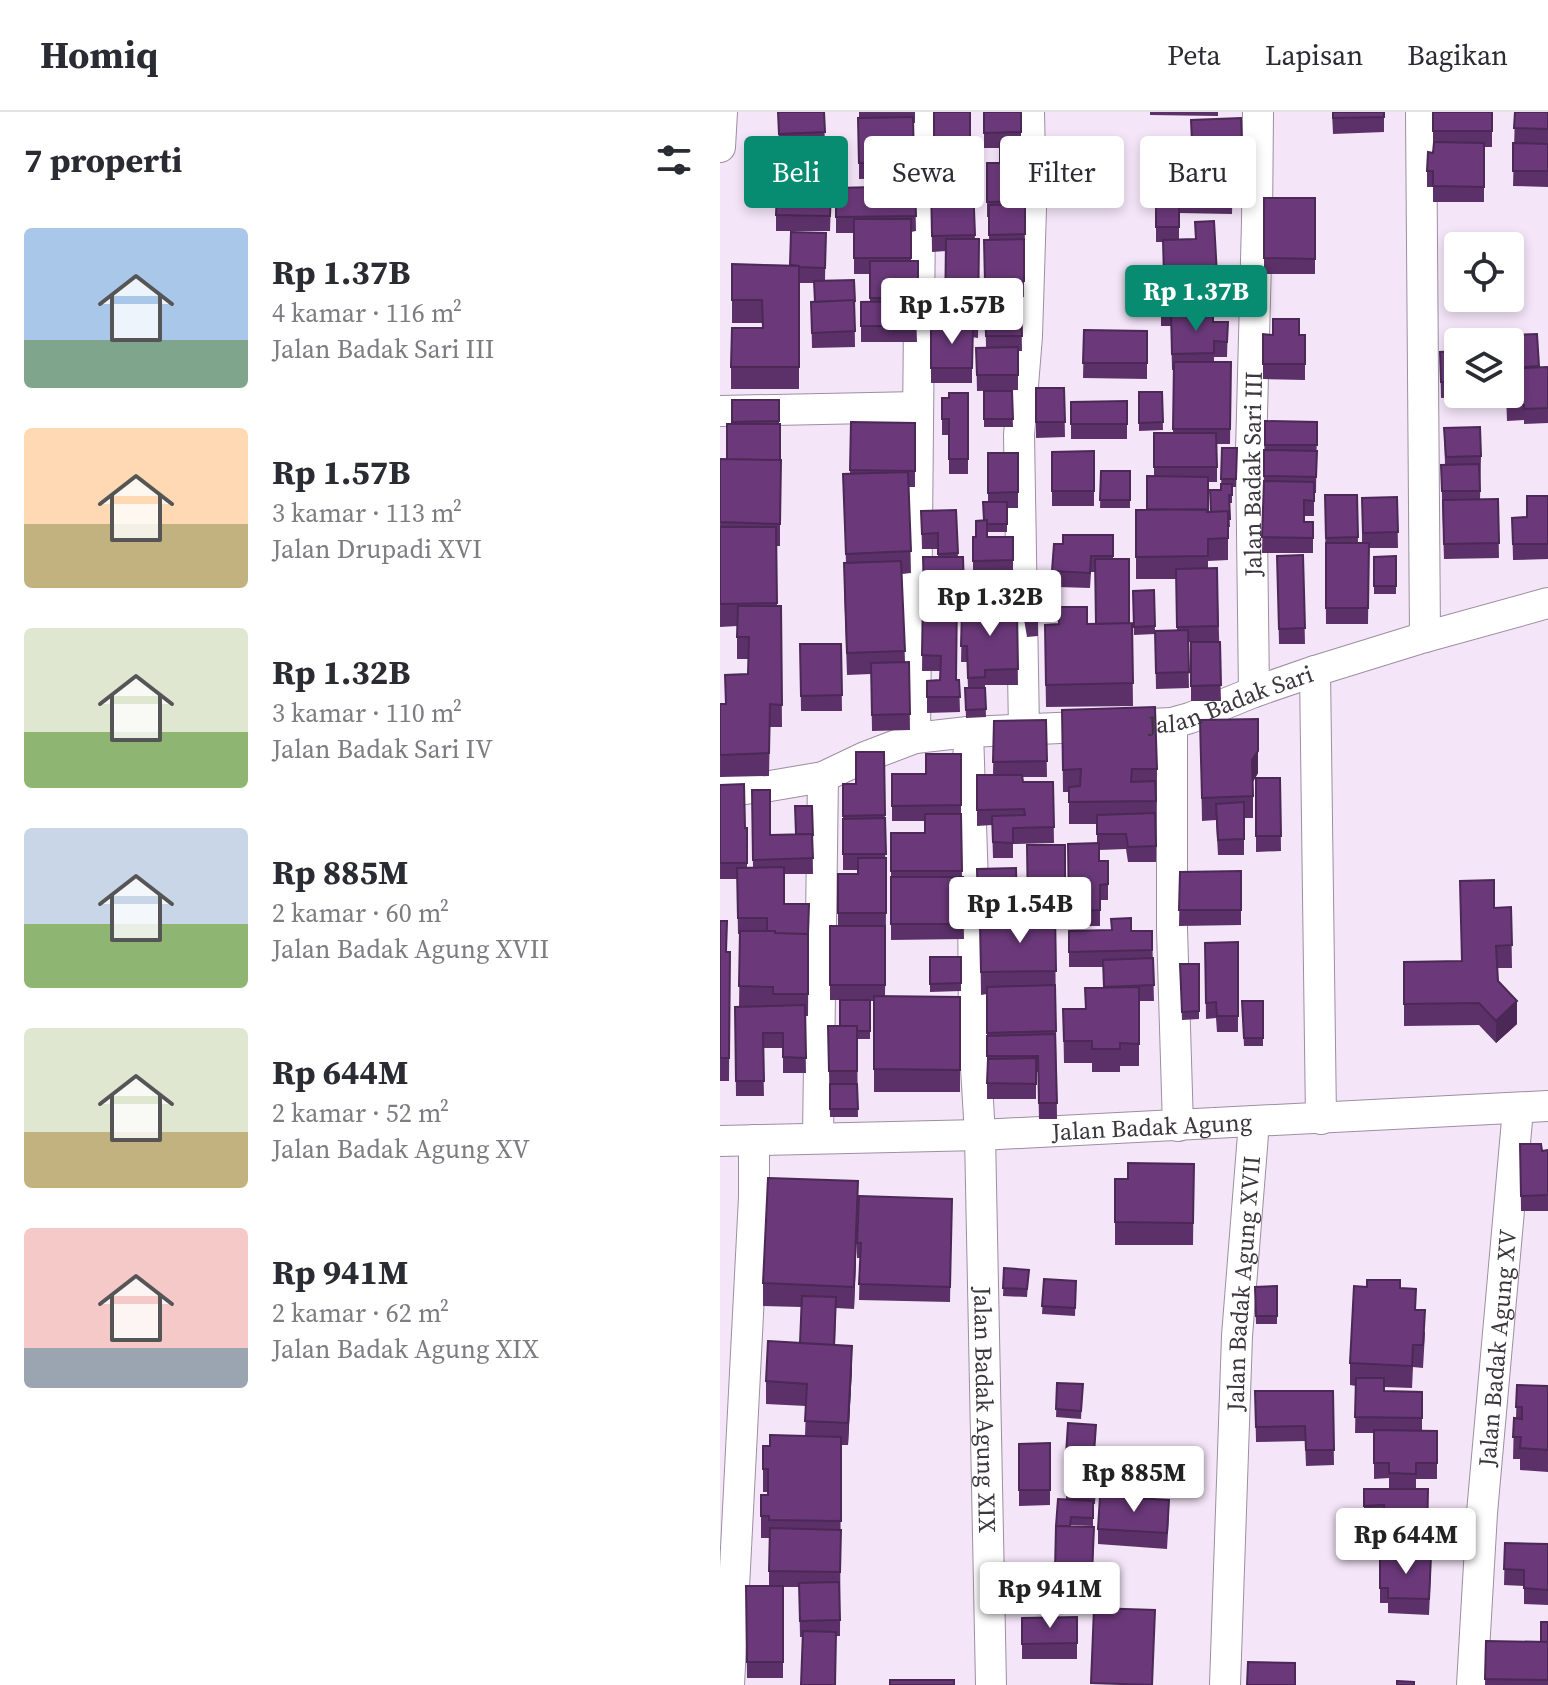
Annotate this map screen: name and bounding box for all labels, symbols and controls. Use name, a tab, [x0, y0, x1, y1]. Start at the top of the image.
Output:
text: Homiq	[40, 29, 158, 81]
text: Peta	[1167, 36, 1221, 74]
text: Lapisan	[1265, 36, 1363, 74]
text: Bagikan	[1407, 36, 1508, 74]
chip: Beli	[744, 136, 848, 208]
chip: Sewa	[864, 136, 984, 208]
chip: Filter	[1000, 136, 1124, 208]
chip: Baru	[1140, 136, 1256, 208]
text: 7 properti	[24, 137, 182, 183]
icon: filters	[652, 138, 696, 182]
map controls	[1444, 232, 1524, 408]
button: locate	[1444, 232, 1524, 312]
text: Rp 1.37B	[272, 249, 410, 295]
icon: home	[88, 260, 184, 356]
pin: Rp 1.37B	[1113, 265, 1279, 333]
text: Rp 1.37B	[1143, 273, 1249, 309]
pin: Rp 1.57B	[869, 278, 1035, 346]
text: Rp 1.57B	[899, 286, 1005, 322]
text: 4 kamar · 116 m²	[272, 295, 462, 331]
button: layers	[1444, 328, 1524, 408]
text: Jalan Badak Sari III	[272, 331, 494, 367]
street label: Jalan Badak Sari III	[1234, 371, 1270, 578]
text: Rp 1.57B	[272, 449, 410, 495]
icon: home	[88, 460, 184, 556]
text: 3 kamar · 113 m²	[272, 495, 462, 531]
text: Jalan Drupadi XVI	[272, 531, 482, 567]
pin: Rp 1.32B	[907, 570, 1073, 638]
text: Rp 1.32B	[937, 578, 1043, 614]
text: Rp 1.32B	[272, 649, 410, 695]
street label: Jalan Badak Sari	[1146, 656, 1317, 741]
icon: home	[88, 660, 184, 756]
text: 3 kamar · 110 m²	[272, 695, 462, 731]
text: Jalan Badak Sari IV	[272, 731, 493, 767]
text: Rp 885M	[272, 849, 408, 895]
icon: home	[88, 860, 184, 956]
pin: Rp 1.54B	[937, 877, 1103, 945]
text: Rp 1.54B	[967, 885, 1073, 921]
text: 2 kamar · 60 m²	[272, 895, 449, 931]
text: Jalan Badak Agung XVII	[272, 931, 549, 967]
text: Rp 644M	[272, 1049, 408, 1095]
icon: home	[88, 1060, 184, 1156]
text: 2 kamar · 52 m²	[272, 1095, 449, 1131]
street label: Jalan Badak Agung	[1050, 1105, 1253, 1148]
text: Jalan Badak Agung XV	[272, 1131, 530, 1167]
street label: Jalan Badak Agung XVII	[1218, 1155, 1268, 1413]
street label: Jalan Badak Agung XV	[1470, 1228, 1524, 1469]
text: Rp 941M	[272, 1249, 408, 1295]
icon: home	[88, 1260, 184, 1356]
street label: Jalan Badak Agung XIX	[967, 1285, 1004, 1534]
text: 2 kamar · 62 m²	[272, 1295, 449, 1331]
text: Jalan Badak Agung XIX	[272, 1331, 539, 1367]
pin: Rp 885M	[1060, 1446, 1208, 1514]
text: Rp 885M	[1082, 1454, 1186, 1490]
pin: Rp 644M	[1332, 1508, 1480, 1576]
text: Rp 644M	[1354, 1516, 1458, 1552]
pin: Rp 941M	[976, 1562, 1124, 1630]
text: Rp 941M	[998, 1570, 1102, 1606]

